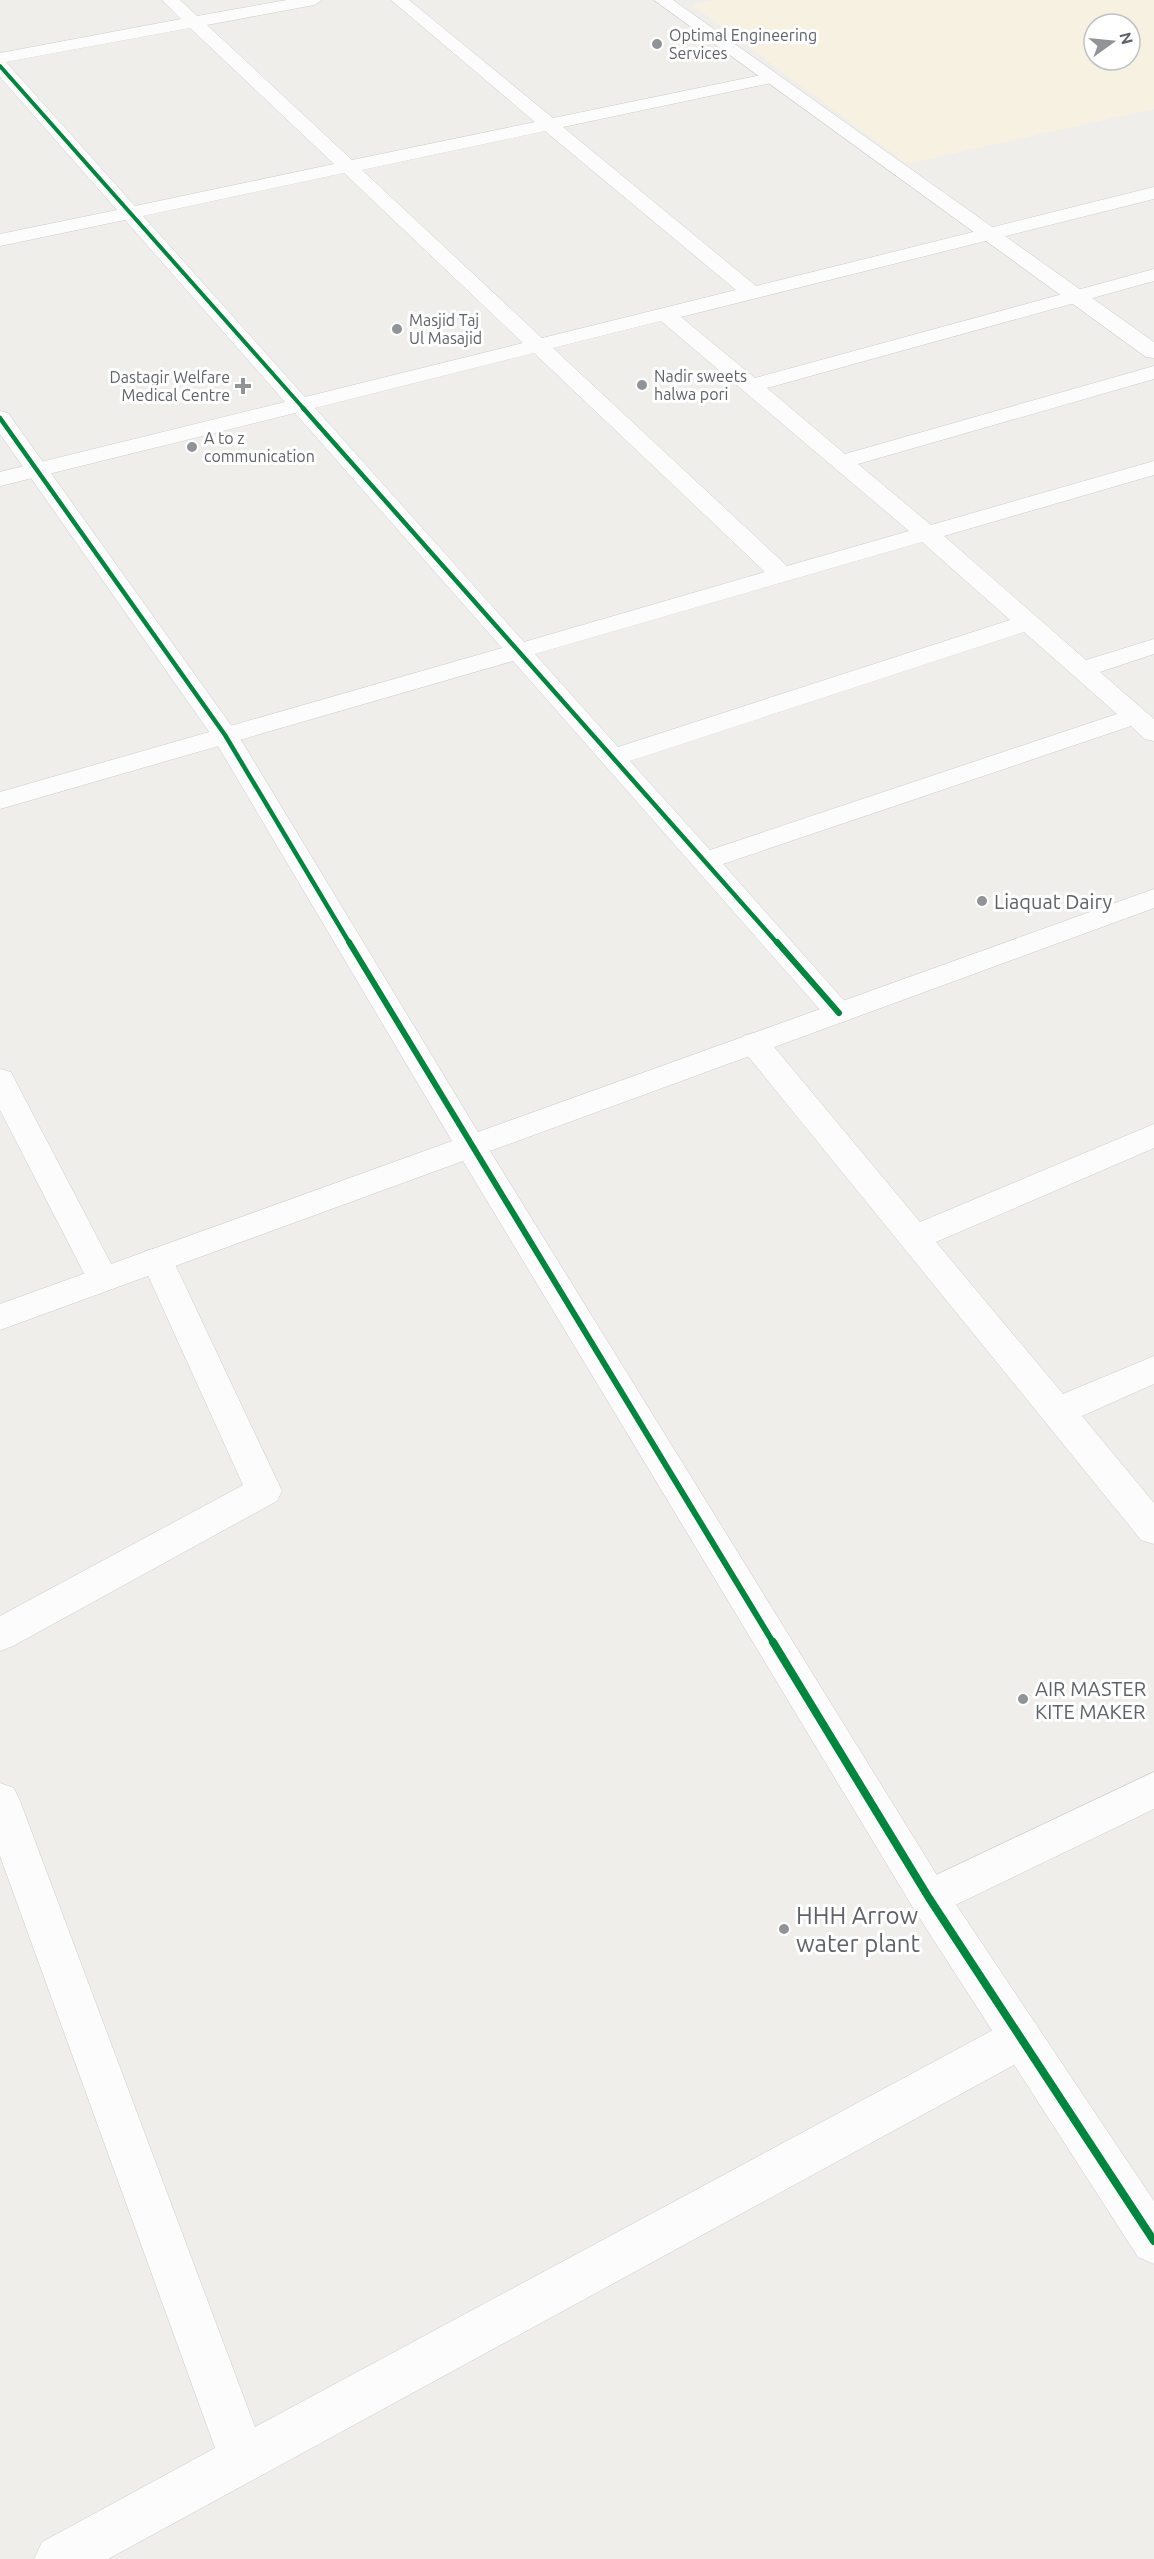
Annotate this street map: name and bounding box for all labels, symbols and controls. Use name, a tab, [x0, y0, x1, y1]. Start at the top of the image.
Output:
north arrow	[1082, 12, 1142, 72]
place label: Optimal Engineering Services	[669, 26, 817, 62]
text: N	[1116, 30, 1137, 46]
marker: Optimal Engineering Services	[650, 37, 664, 51]
place label: Masjid Taj Ul Masajid	[409, 311, 482, 347]
marker: Masjid Taj Ul Masajid	[390, 322, 404, 336]
place label: Nadir sweets halwa pori	[654, 367, 747, 403]
place label: Dastagir Welfare Medical Centre	[109, 368, 230, 404]
marker: Dastagir Welfare Medical Centre	[234, 377, 252, 395]
marker: Nadir sweets halwa pori	[635, 378, 649, 392]
place label: A to z communication	[204, 429, 315, 465]
marker: A to z communication	[185, 440, 199, 454]
place label: Liaquat Dairy	[994, 890, 1112, 913]
marker: Liaquat Dairy	[975, 894, 989, 908]
place label: AIR MASTER KITE MAKER	[1035, 1677, 1146, 1723]
marker: AIR MASTER KITE MAKER	[1016, 1692, 1030, 1706]
place label: HHH Arrow water plant	[796, 1902, 921, 1957]
marker: HHH Arrow water plant	[777, 1922, 791, 1936]

